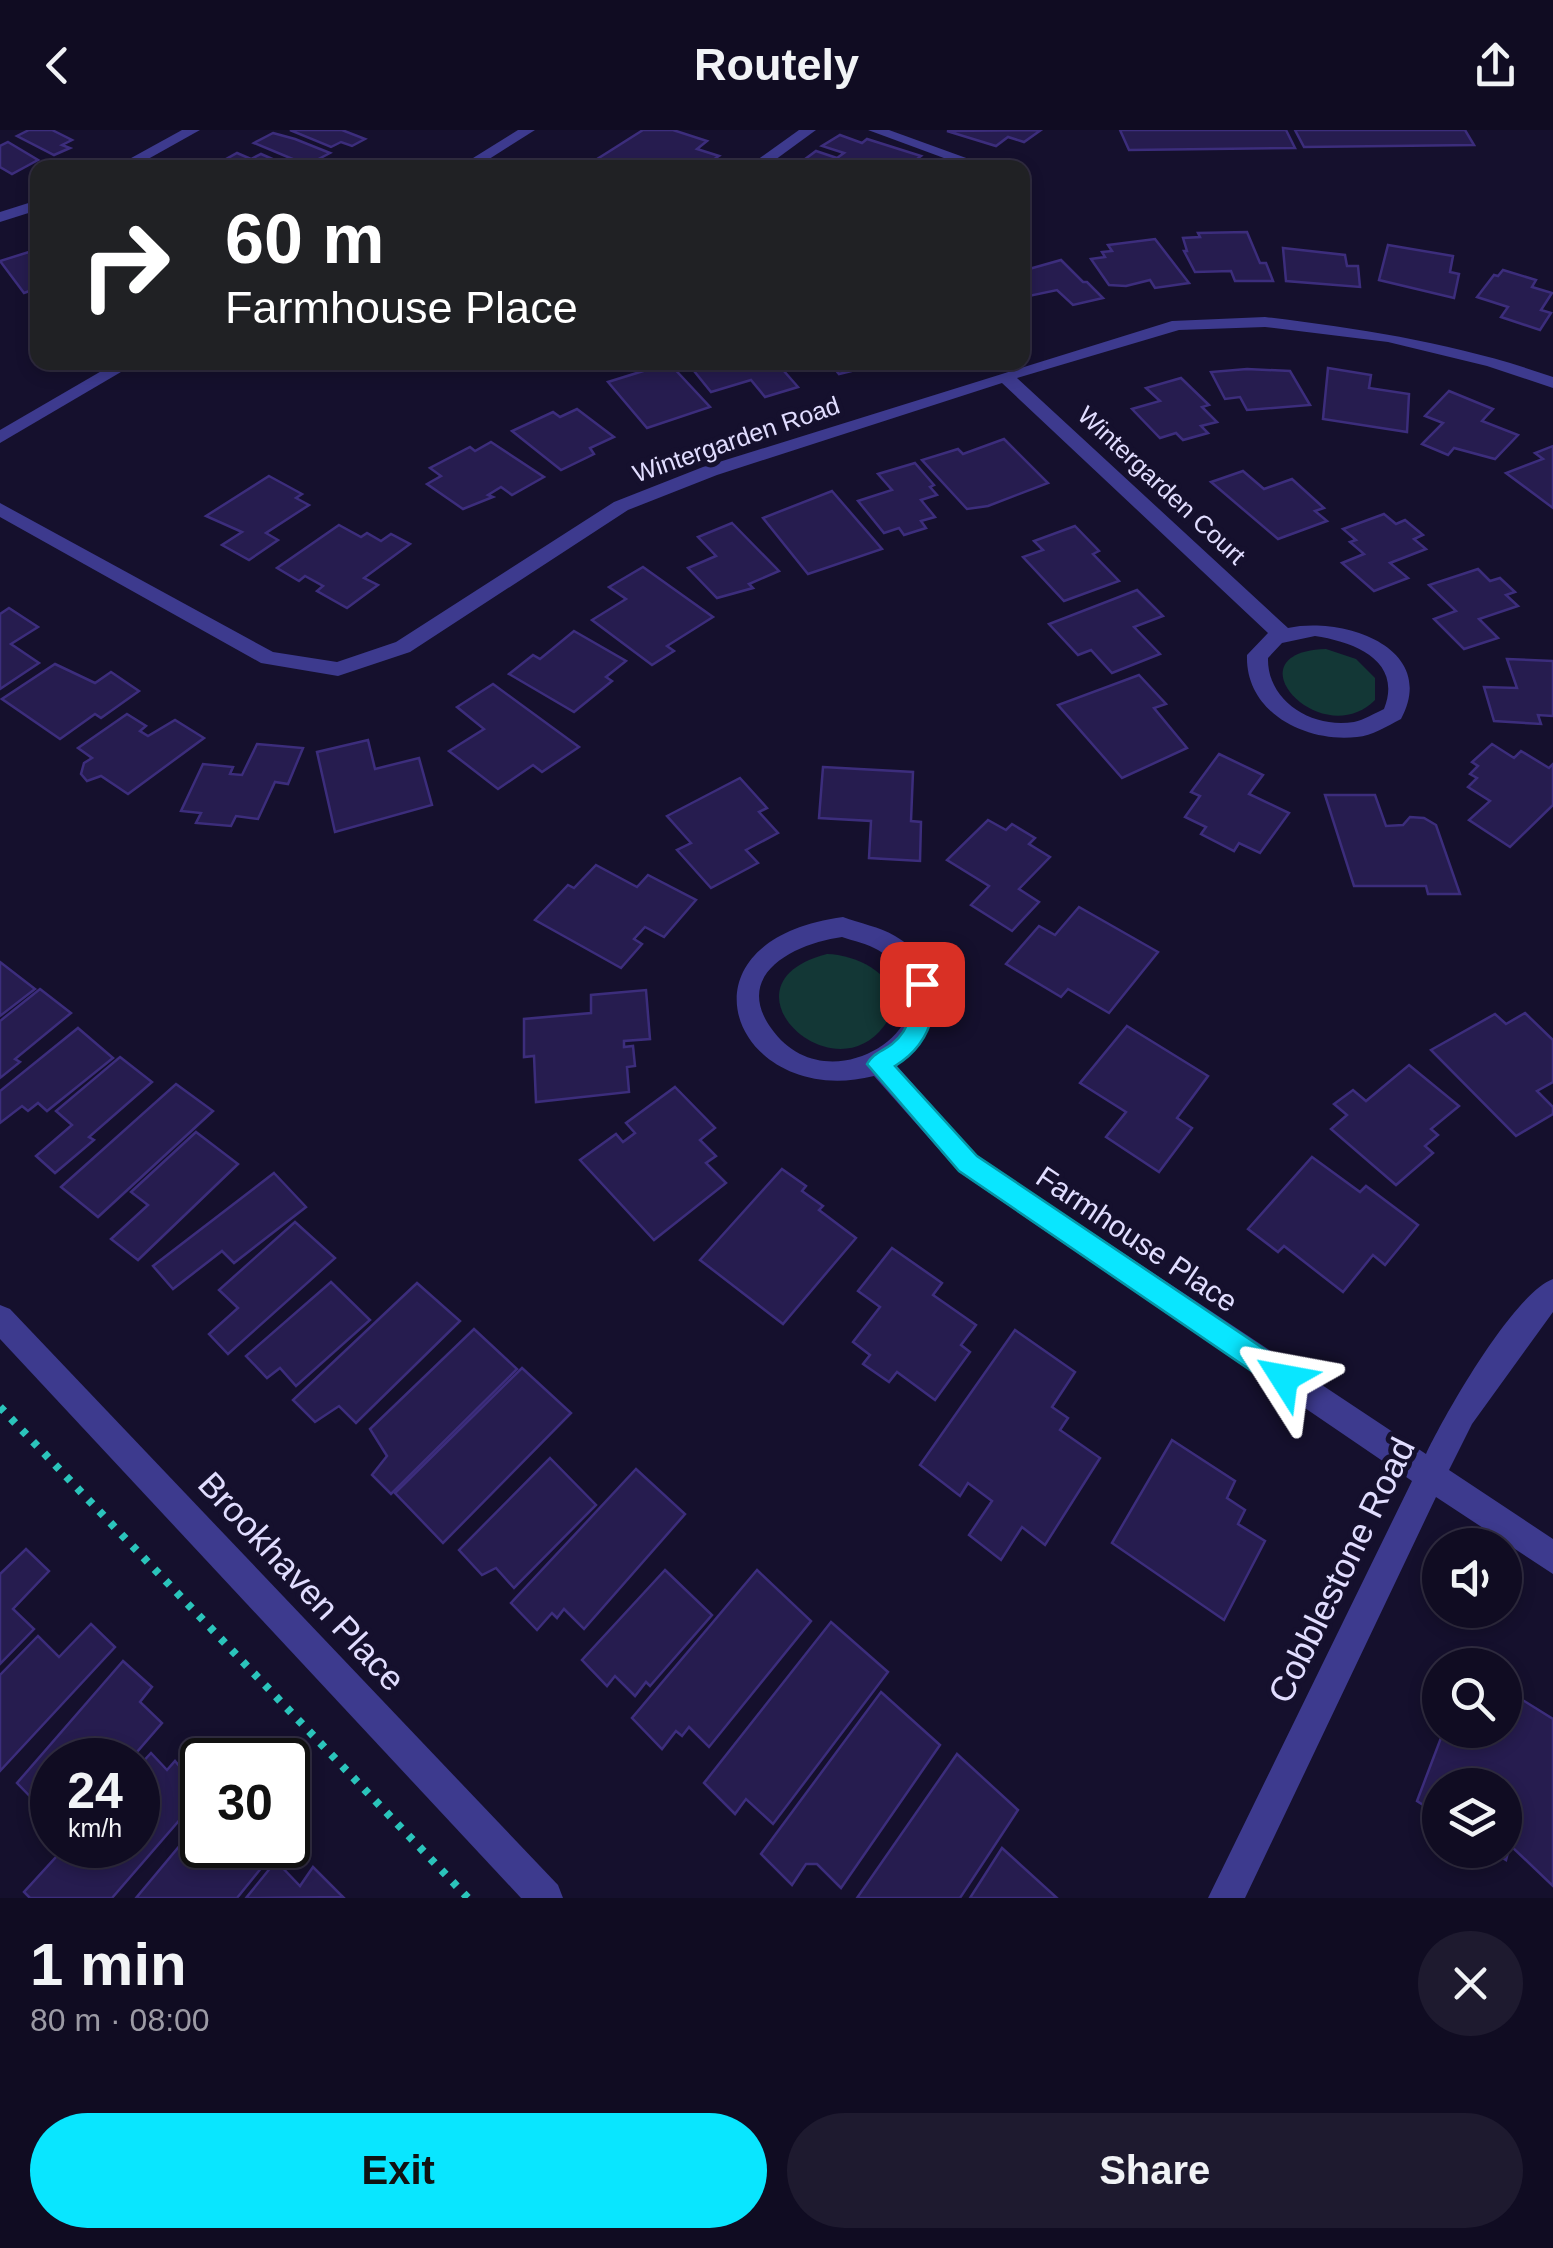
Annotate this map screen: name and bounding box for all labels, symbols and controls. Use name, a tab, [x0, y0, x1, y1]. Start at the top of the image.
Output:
icon: back	[30, 38, 85, 93]
icon: share	[1468, 38, 1523, 93]
text: Routely	[694, 39, 859, 90]
icon: right	[60, 200, 190, 330]
text: 60 m	[225, 200, 385, 278]
text: Farmhouse Place	[225, 282, 578, 333]
street label: Wintergarden Road	[629, 390, 843, 488]
street label: Wintergarden Court	[1073, 400, 1251, 570]
pin	[880, 942, 965, 1027]
icon: arrive	[895, 957, 950, 1012]
street label: Farmhouse Place	[1030, 1160, 1244, 1318]
position arrow	[1232, 1326, 1336, 1430]
street label: Cobblestone Road	[1260, 1431, 1422, 1709]
street label: Brookhaven Place	[191, 1464, 413, 1698]
map controls	[1422, 1528, 1522, 1868]
button: sound	[1422, 1528, 1522, 1628]
button: search	[1422, 1648, 1522, 1748]
speed limit sign: 30	[180, 1738, 310, 1868]
text: 24	[67, 1763, 123, 1819]
button: layers	[1422, 1768, 1522, 1868]
text: km/h	[68, 1814, 122, 1842]
text: 1 min	[30, 1931, 187, 1998]
button: close	[1418, 1931, 1523, 2036]
text: 80 m · 08:00	[30, 2002, 210, 2038]
button: Exit	[30, 2113, 767, 2228]
button: Share	[787, 2113, 1523, 2228]

